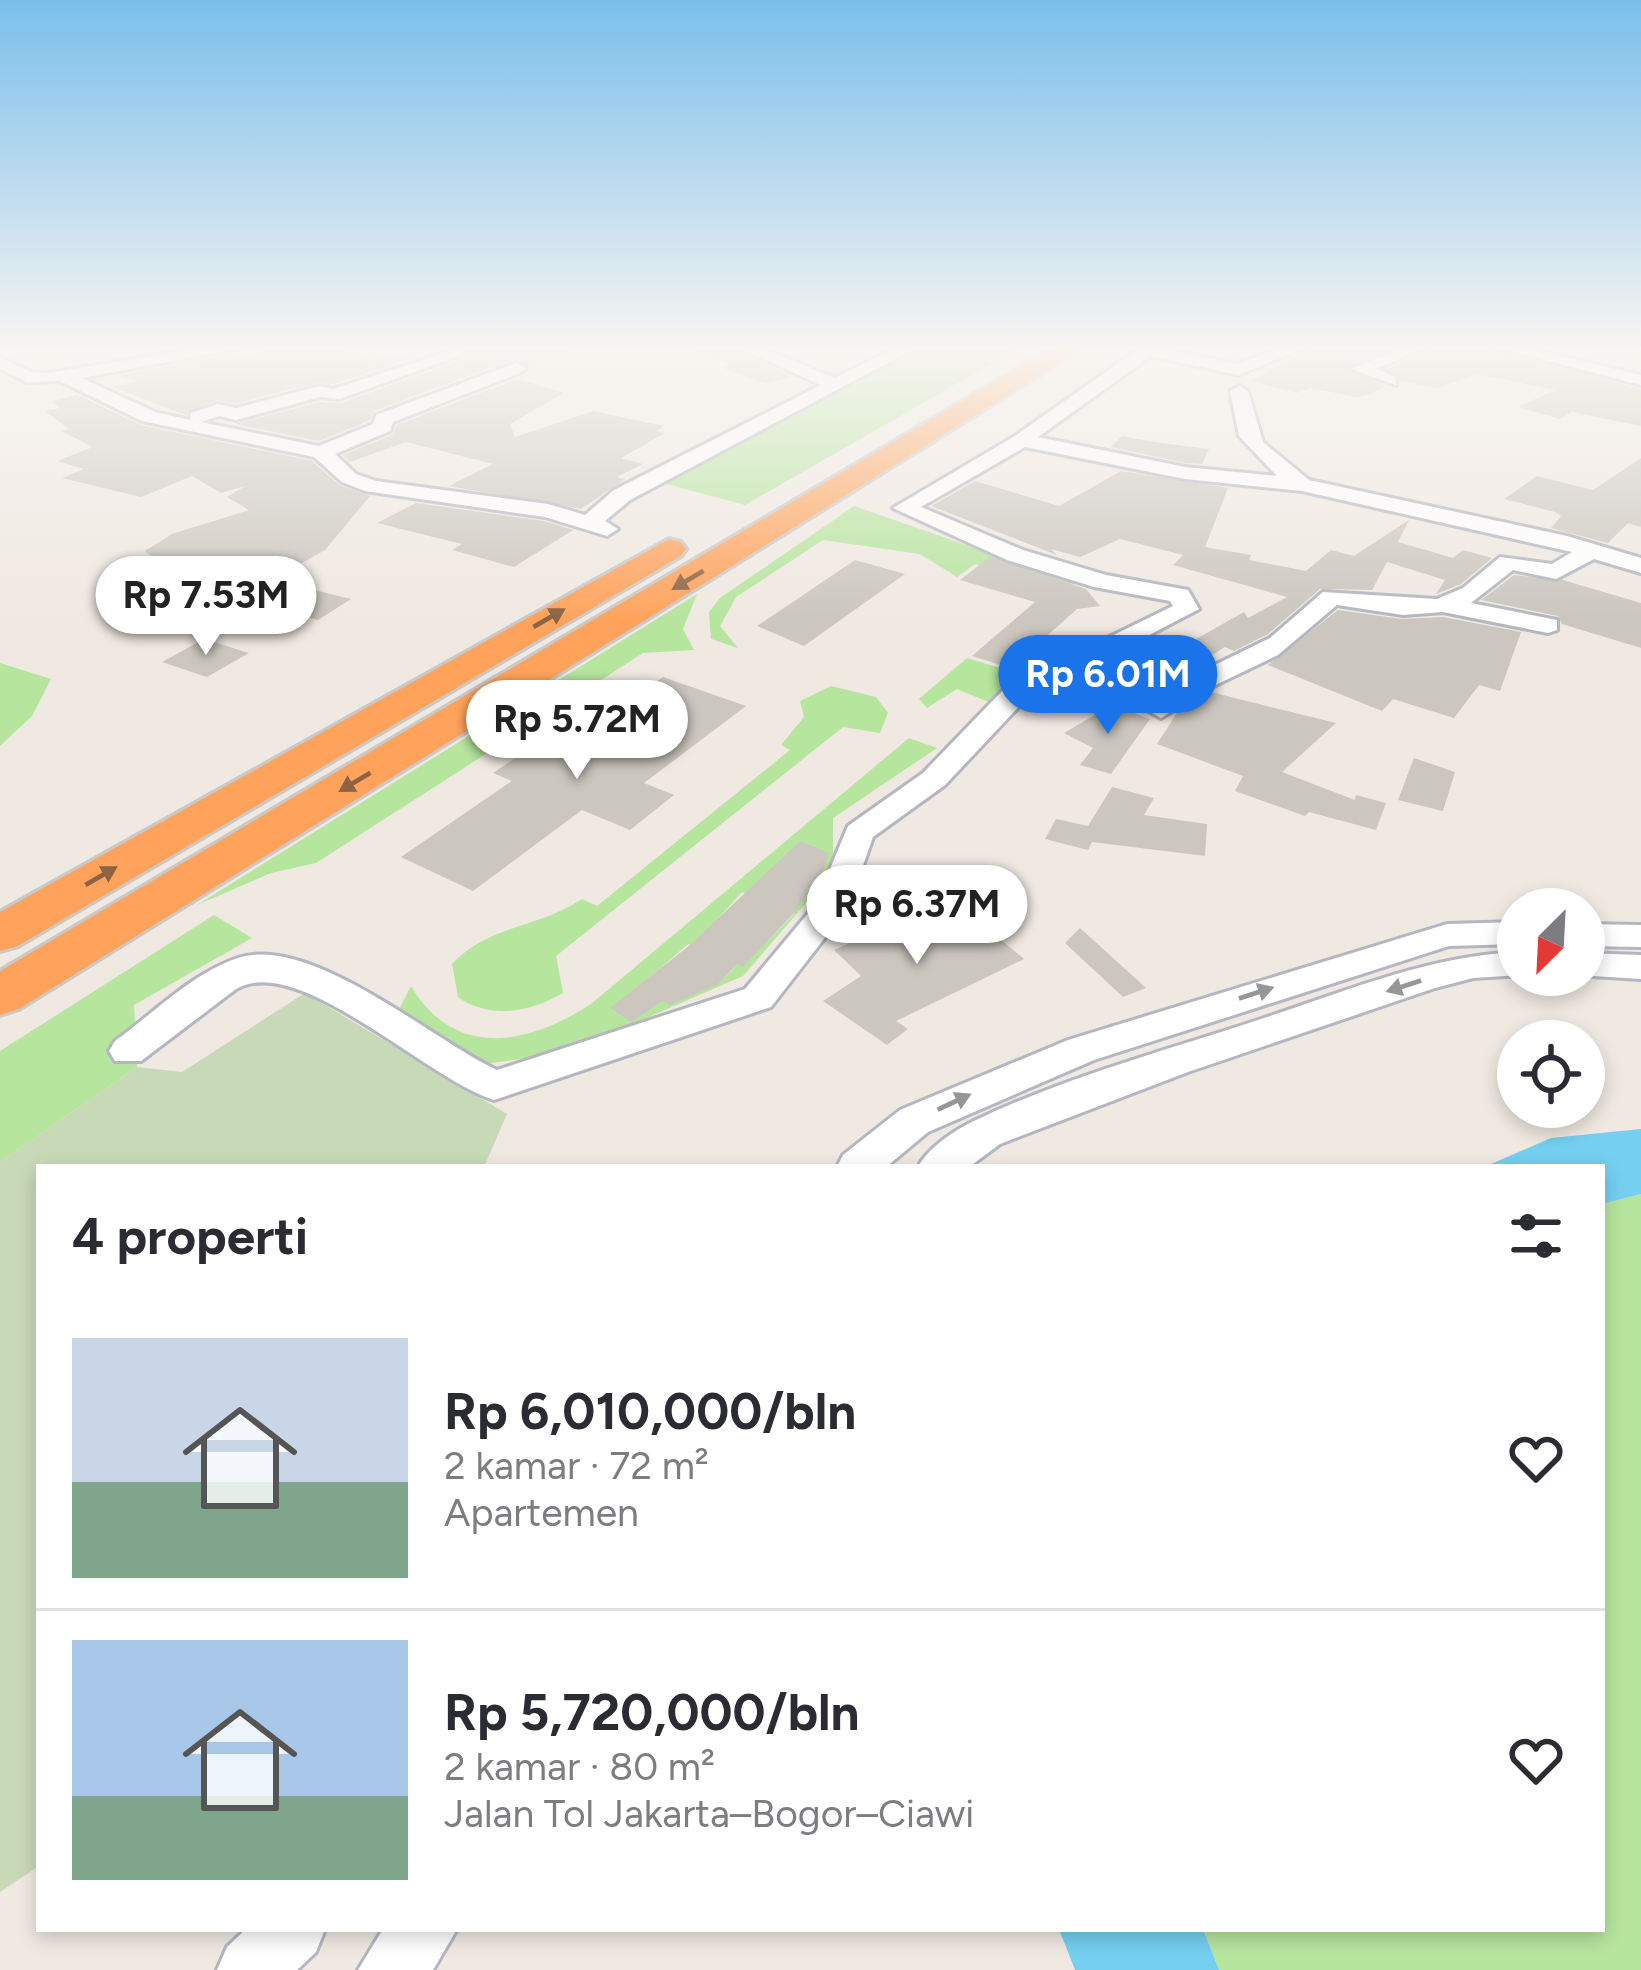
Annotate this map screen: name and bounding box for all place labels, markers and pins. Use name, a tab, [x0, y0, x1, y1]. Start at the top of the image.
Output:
pin: Rp 7.53M	[82, 556, 330, 658]
pin: Rp 6.01M	[984, 635, 1232, 737]
pin: Rp 5.72M	[453, 680, 701, 782]
pin: Rp 6.37M	[793, 865, 1041, 967]

